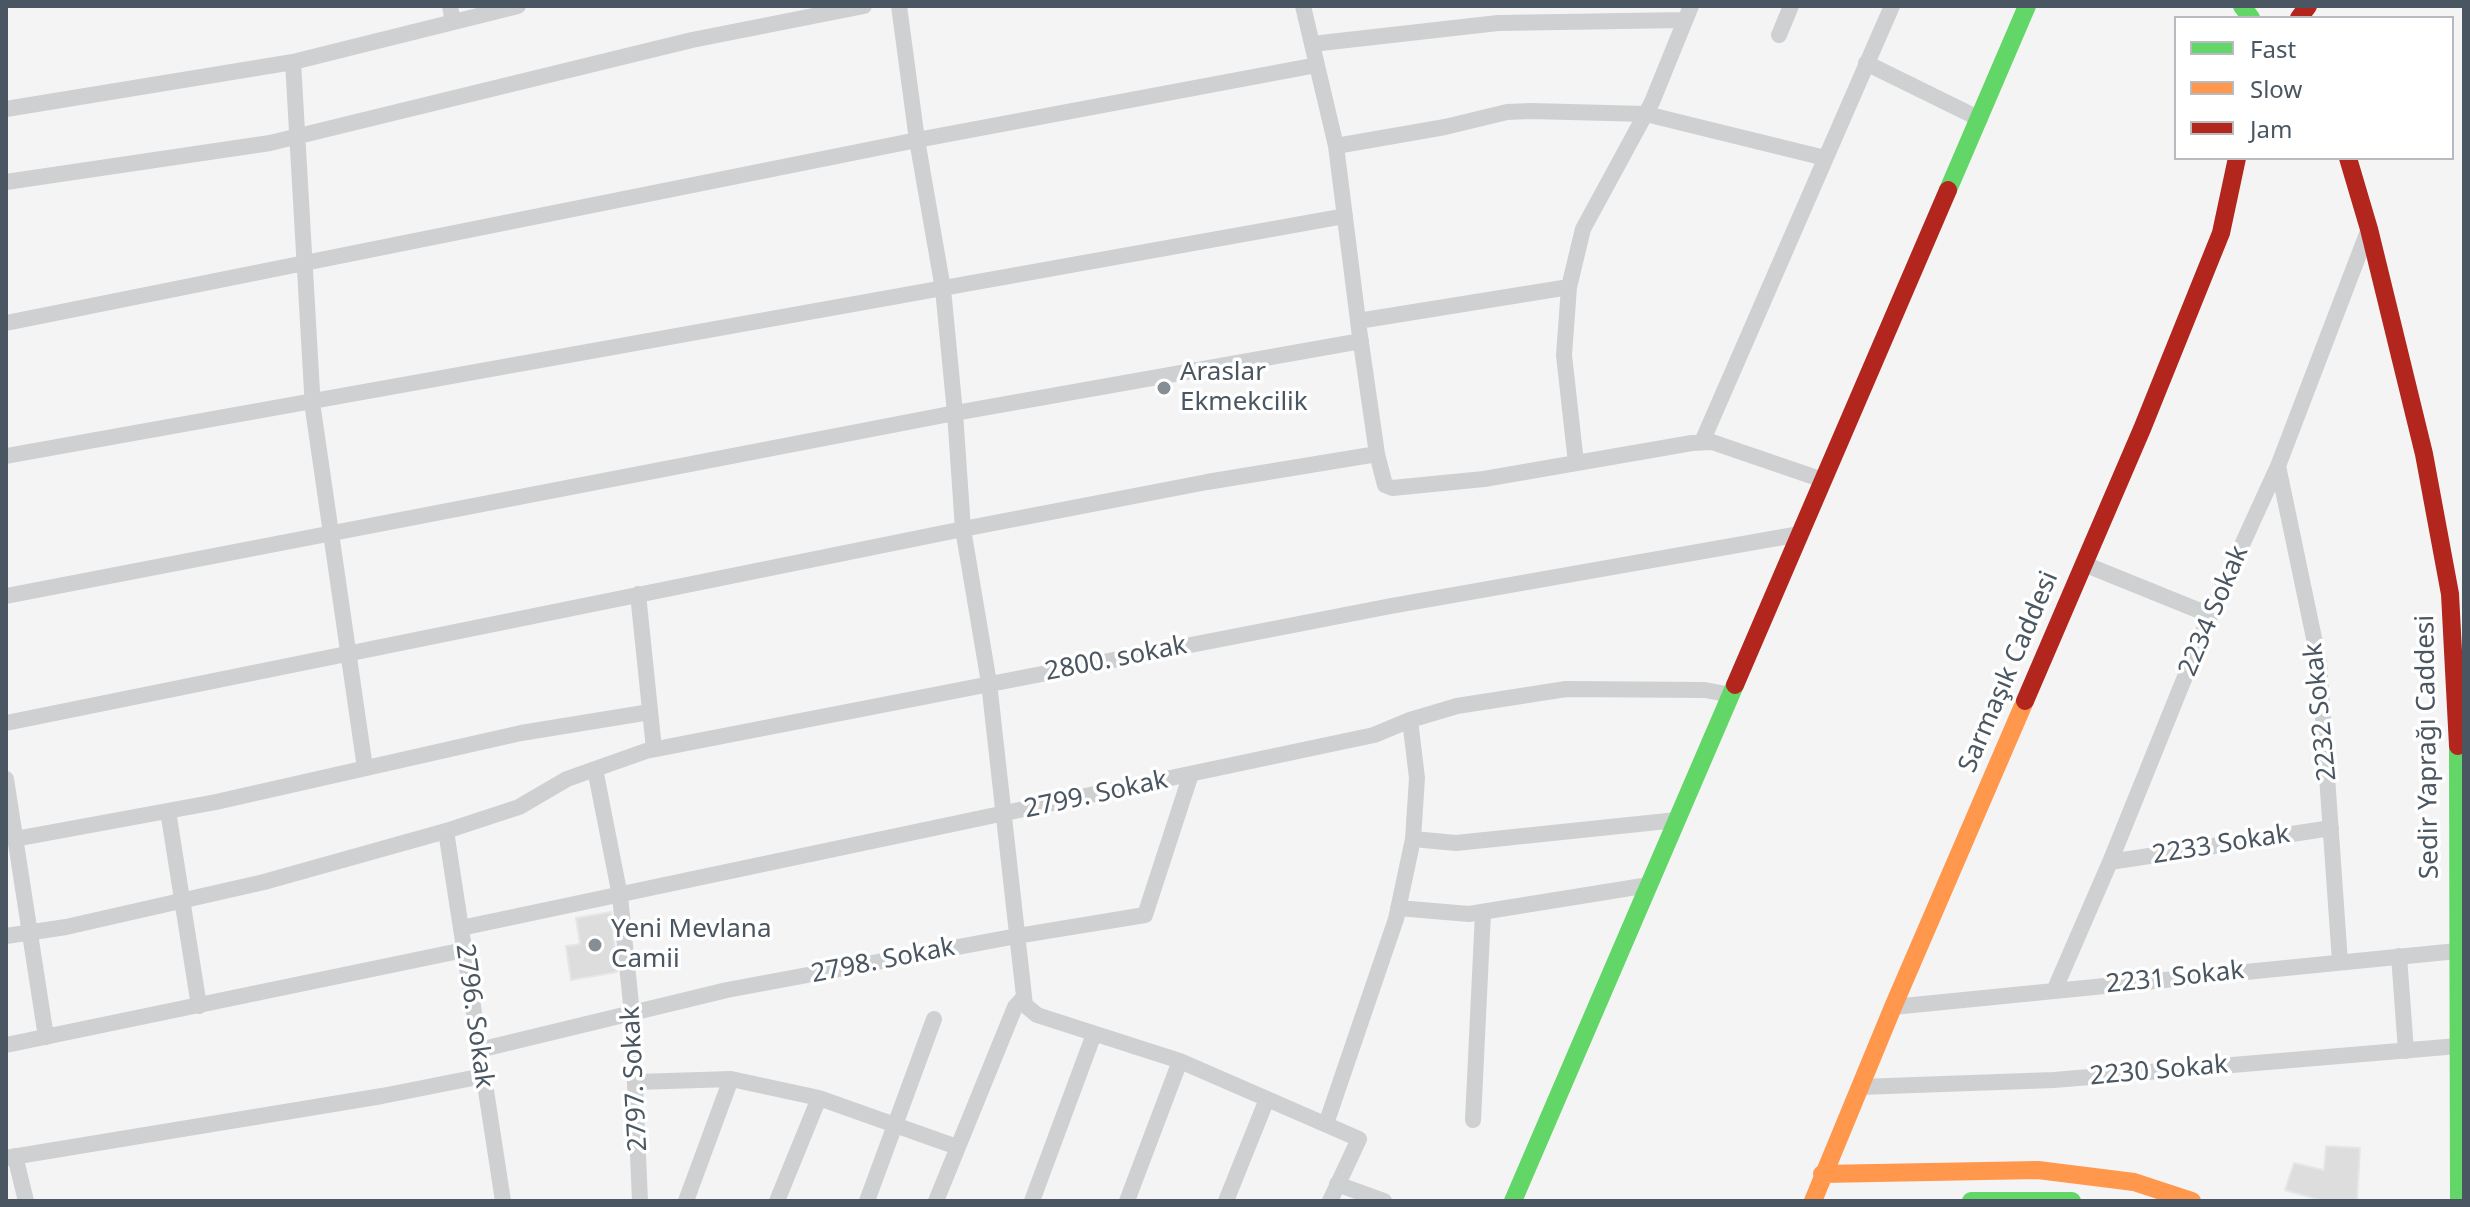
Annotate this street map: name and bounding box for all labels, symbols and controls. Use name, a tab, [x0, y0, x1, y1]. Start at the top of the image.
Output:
legend	[2174, 16, 2454, 160]
text: Fast	[2250, 32, 2296, 65]
text: Slow	[2250, 72, 2302, 105]
text: Jam	[2250, 112, 2292, 145]
place label: Araslar Ekmekcilik	[1180, 357, 1308, 418]
marker: Araslar Ekmekcilik	[1155, 379, 1173, 397]
street label: 2234 Sokak	[2173, 541, 2255, 681]
street label: Sarmaşık Caddesi	[1953, 567, 2065, 777]
street label: Sedir Yaprağı Caddesi	[2410, 615, 2446, 879]
street label: 2800. sokak	[1042, 630, 1190, 688]
street label: 2232 Sokak	[2298, 641, 2344, 783]
street label: 2799. Sokak	[1022, 765, 1170, 825]
street label: 2233 Sokak	[2150, 819, 2292, 871]
place label: Yeni Mevlana Camii	[611, 914, 771, 976]
street label: 2798. Sokak	[809, 932, 957, 990]
marker: Yeni Mevlana Camii	[586, 936, 604, 954]
street label: 2796. Sokak	[448, 942, 500, 1090]
street label: 2231 Sokak	[2104, 955, 2246, 1001]
street label: 2797. Sokak	[616, 1005, 654, 1153]
street label: 2230 Sokak	[2089, 1049, 2229, 1093]

